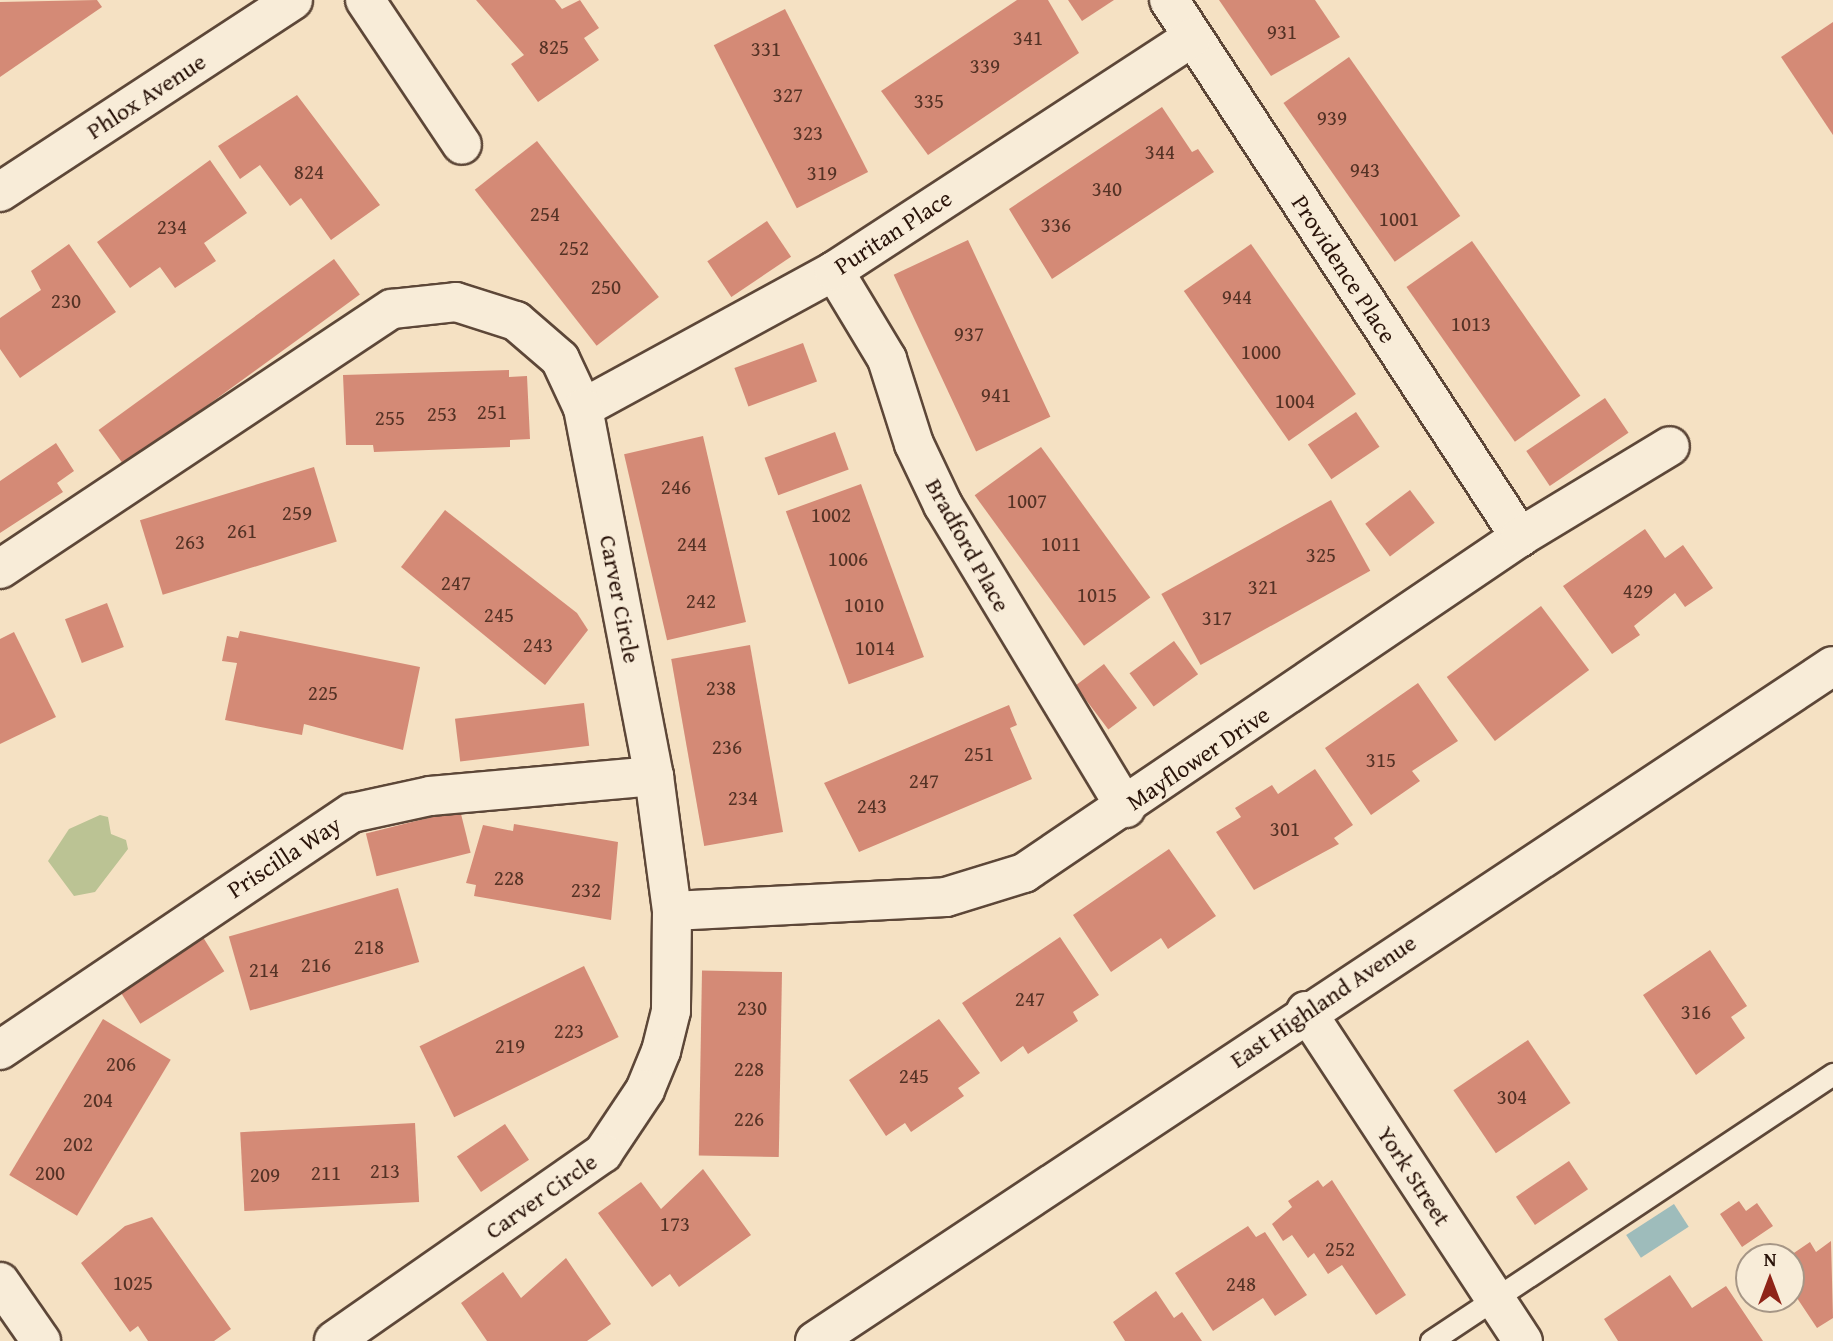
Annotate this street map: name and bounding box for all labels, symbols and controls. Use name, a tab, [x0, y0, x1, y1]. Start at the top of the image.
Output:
house number: 931	[1267, 19, 1297, 45]
house number: 341	[1013, 25, 1043, 51]
house number: 825	[539, 34, 569, 60]
house number: 331	[751, 36, 781, 62]
street label: Phlox Avenue	[81, 47, 211, 145]
house number: 339	[970, 53, 1000, 79]
house number: 327	[773, 82, 803, 108]
house number: 335	[914, 88, 944, 114]
house number: 939	[1317, 105, 1347, 131]
house number: 323	[793, 120, 823, 146]
house number: 344	[1145, 139, 1175, 165]
house number: 943	[1350, 157, 1380, 183]
house number: 824	[294, 159, 324, 185]
house number: 319	[807, 160, 837, 186]
house number: 340	[1092, 176, 1122, 202]
street label: Puritan Place	[829, 183, 957, 281]
street label: Providence Place	[1285, 190, 1403, 348]
house number: 254	[530, 201, 560, 227]
house number: 1001	[1379, 206, 1419, 232]
house number: 336	[1041, 212, 1071, 238]
house number: 234	[157, 214, 187, 240]
house number: 252	[559, 235, 589, 261]
house number: 250	[591, 274, 621, 300]
house number: 944	[1222, 284, 1252, 310]
house number: 230	[51, 288, 81, 314]
house number: 1013	[1451, 311, 1491, 337]
house number: 937	[954, 321, 984, 347]
house number: 1000	[1241, 339, 1281, 365]
house number: 941	[981, 382, 1011, 408]
house number: 1004	[1275, 388, 1315, 414]
house number: 251	[477, 399, 507, 425]
house number: 253	[427, 401, 457, 427]
house number: 255	[375, 405, 405, 431]
street label: Bradford Place	[920, 473, 1016, 617]
house number: 246	[661, 474, 691, 500]
house number: 1007	[1007, 488, 1047, 514]
house number: 259	[282, 500, 312, 526]
house number: 1002	[811, 502, 851, 528]
house number: 261	[227, 518, 257, 544]
house number: 263	[175, 529, 205, 555]
house number: 244	[677, 531, 707, 557]
house number: 1011	[1041, 531, 1081, 557]
street label: Carver Circle	[593, 533, 647, 665]
house number: 325	[1306, 542, 1336, 568]
house number: 1006	[828, 546, 868, 572]
house number: 247	[441, 570, 471, 596]
house number: 321	[1248, 574, 1278, 600]
house number: 429	[1623, 578, 1653, 604]
house number: 1015	[1077, 582, 1117, 608]
house number: 242	[686, 588, 716, 614]
house number: 1010	[844, 592, 884, 618]
house number: 245	[484, 602, 514, 628]
house number: 317	[1202, 605, 1232, 631]
house number: 243	[523, 632, 553, 658]
house number: 1014	[855, 635, 895, 661]
house number: 238	[706, 675, 736, 701]
house number: 225	[308, 680, 338, 706]
street label: Mayflower Drive	[1121, 700, 1275, 816]
house number: 236	[712, 734, 742, 760]
house number: 251	[964, 741, 994, 767]
house number: 315	[1366, 747, 1396, 773]
house number: 247	[909, 768, 939, 794]
house number: 234	[728, 785, 758, 811]
house number: 243	[857, 793, 887, 819]
street label: Priscilla Way	[222, 810, 346, 904]
house number: 301	[1270, 816, 1300, 842]
house number: 228	[494, 865, 524, 891]
house number: 232	[571, 877, 601, 903]
street label: East Highland Avenue	[1224, 928, 1422, 1074]
house number: 218	[354, 934, 384, 960]
house number: 216	[301, 952, 331, 978]
house number: 214	[249, 957, 279, 983]
house number: 247	[1015, 986, 1045, 1012]
house number: 230	[737, 995, 767, 1021]
house number: 316	[1681, 999, 1711, 1025]
house number: 223	[554, 1018, 584, 1044]
house number: 219	[495, 1033, 525, 1059]
house number: 206	[106, 1051, 136, 1077]
house number: 228	[734, 1056, 764, 1082]
house number: 245	[899, 1063, 929, 1089]
house number: 304	[1497, 1084, 1527, 1110]
house number: 204	[83, 1087, 113, 1113]
house number: 226	[734, 1106, 764, 1132]
street label: York Street	[1371, 1121, 1457, 1231]
house number: 202	[63, 1131, 93, 1157]
street label: Carver Circle	[480, 1147, 602, 1245]
house number: 213	[370, 1158, 400, 1184]
house number: 200	[35, 1160, 65, 1186]
house number: 211	[311, 1160, 341, 1186]
house number: 209	[250, 1162, 280, 1188]
house number: 173	[660, 1211, 690, 1237]
house number: 252	[1325, 1236, 1355, 1262]
north arrow	[1735, 1243, 1805, 1313]
text: N	[1764, 1245, 1776, 1273]
house number: 1025	[113, 1270, 153, 1296]
house number: 248	[1226, 1271, 1256, 1297]

